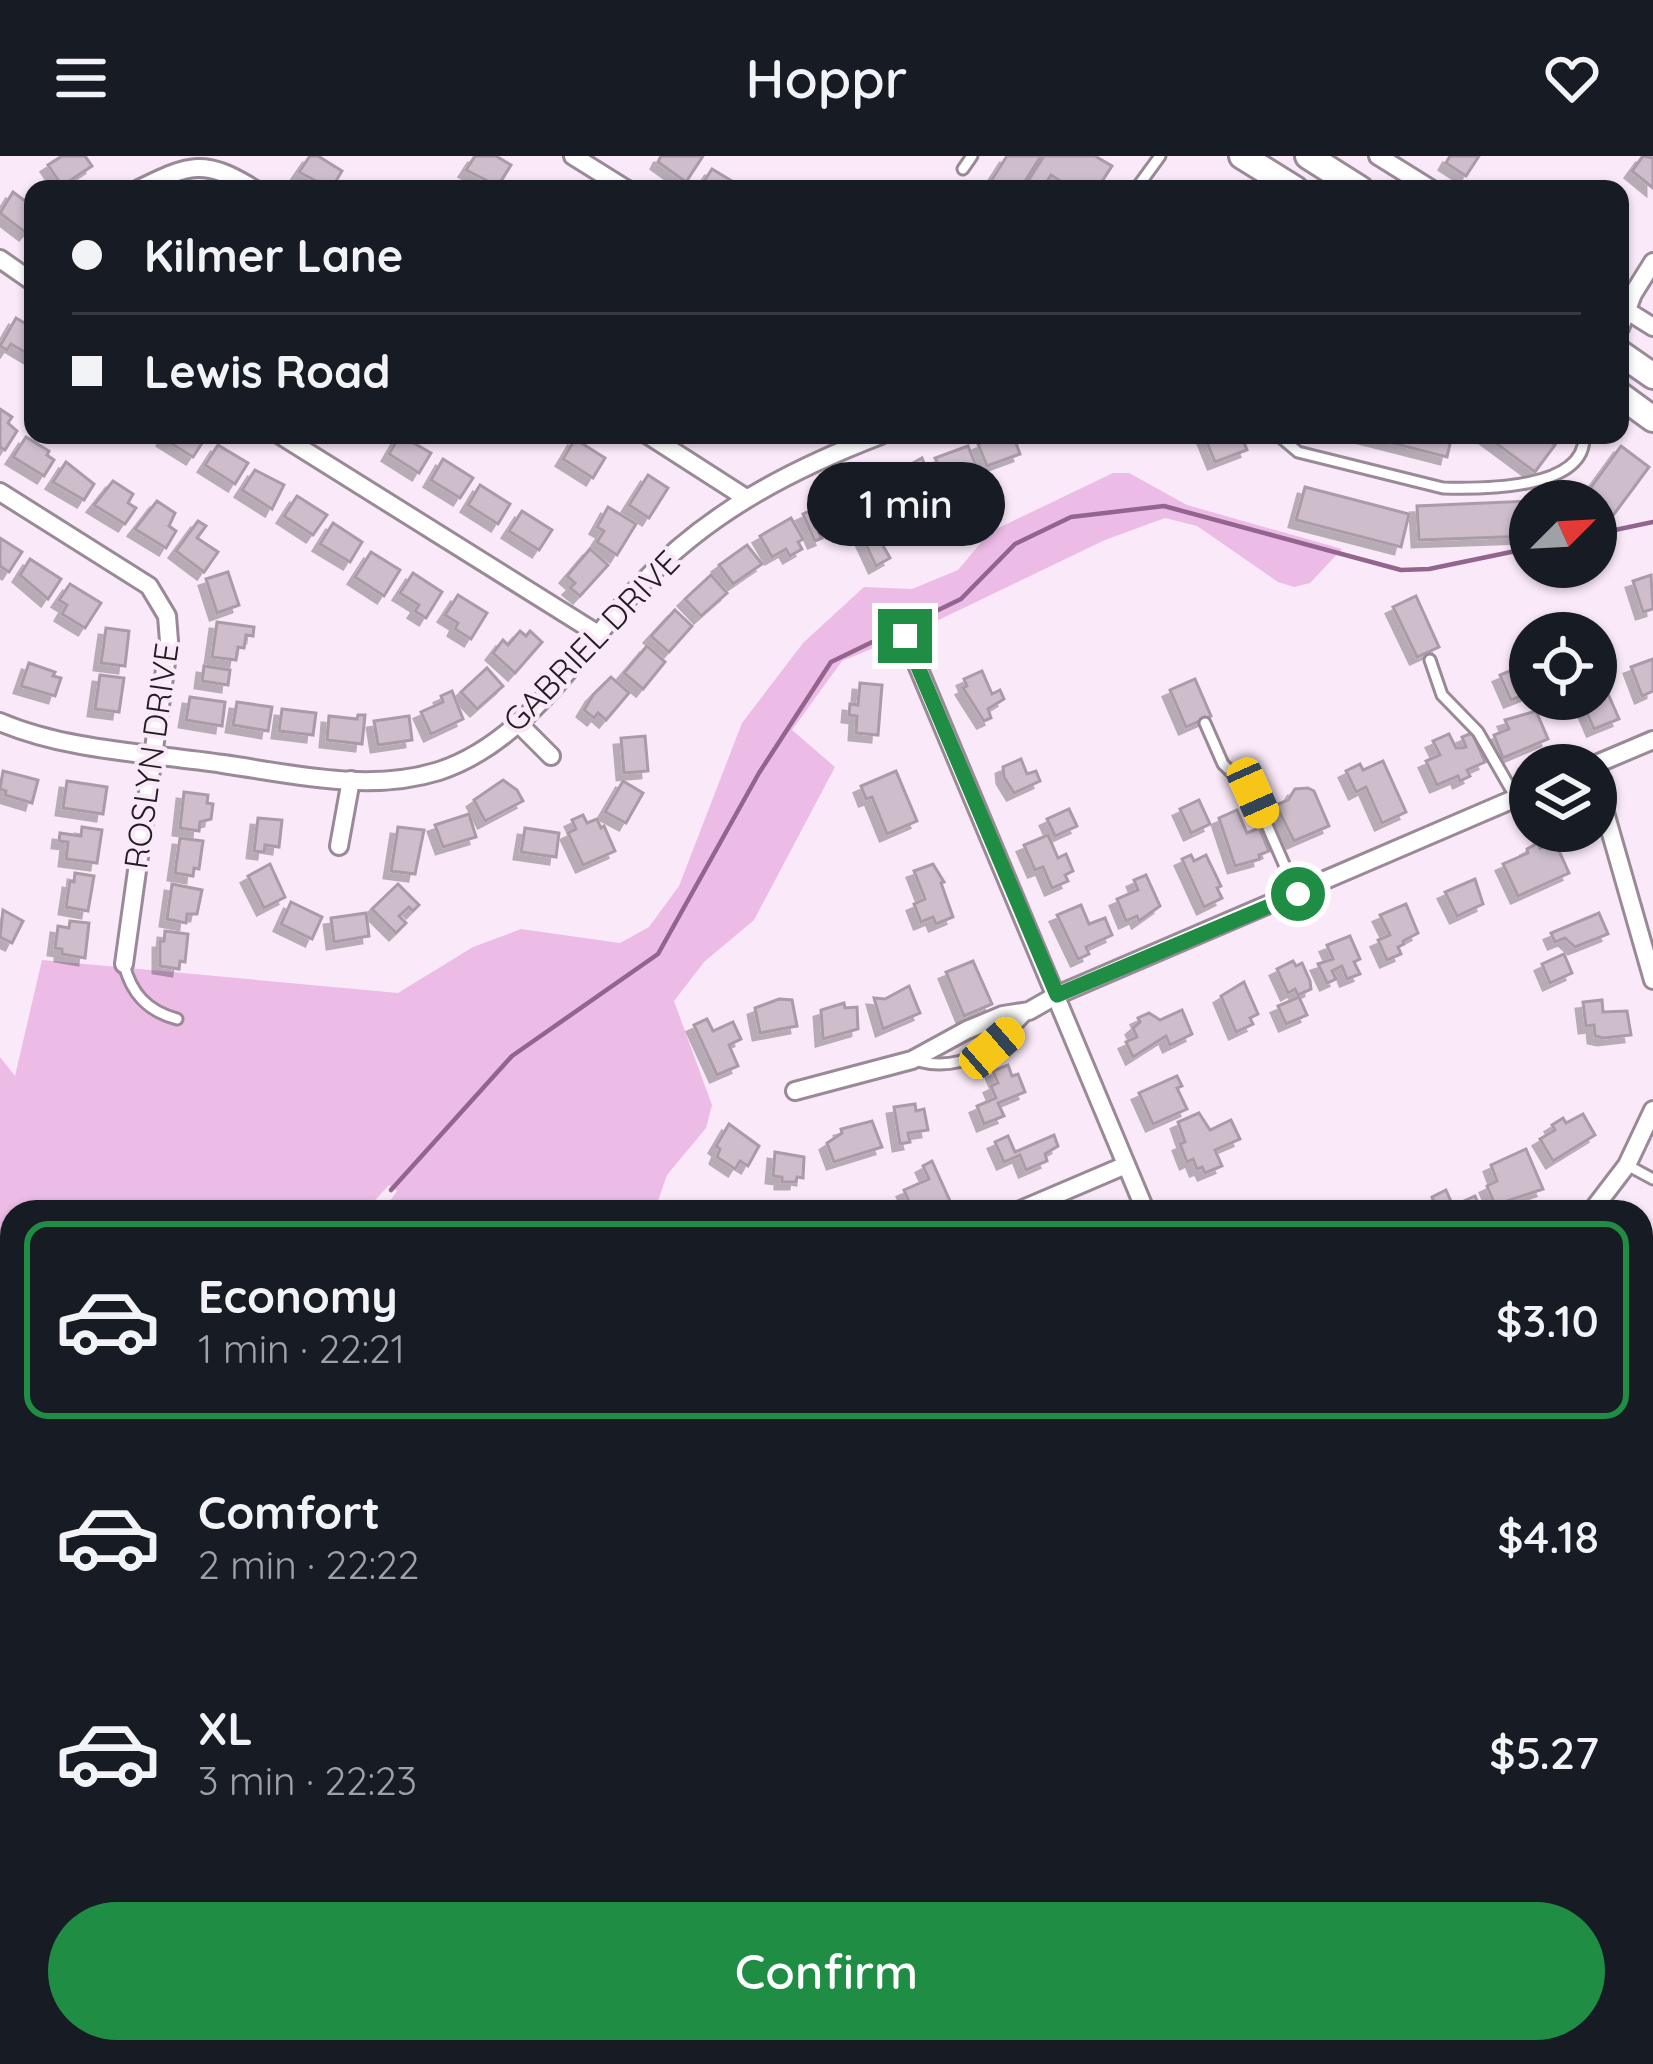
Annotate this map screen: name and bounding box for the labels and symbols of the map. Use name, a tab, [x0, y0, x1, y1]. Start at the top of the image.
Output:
callout: 1 min	[806, 462, 1004, 546]
north arrow	[1509, 480, 1617, 588]
street label: GABRIEL DRIVE	[494, 541, 687, 740]
route end	[878, 609, 932, 663]
street label: ROSLYN DRIVE	[114, 640, 187, 871]
car	[1222, 753, 1284, 833]
route start	[1271, 867, 1325, 921]
car	[953, 1011, 1031, 1085]

